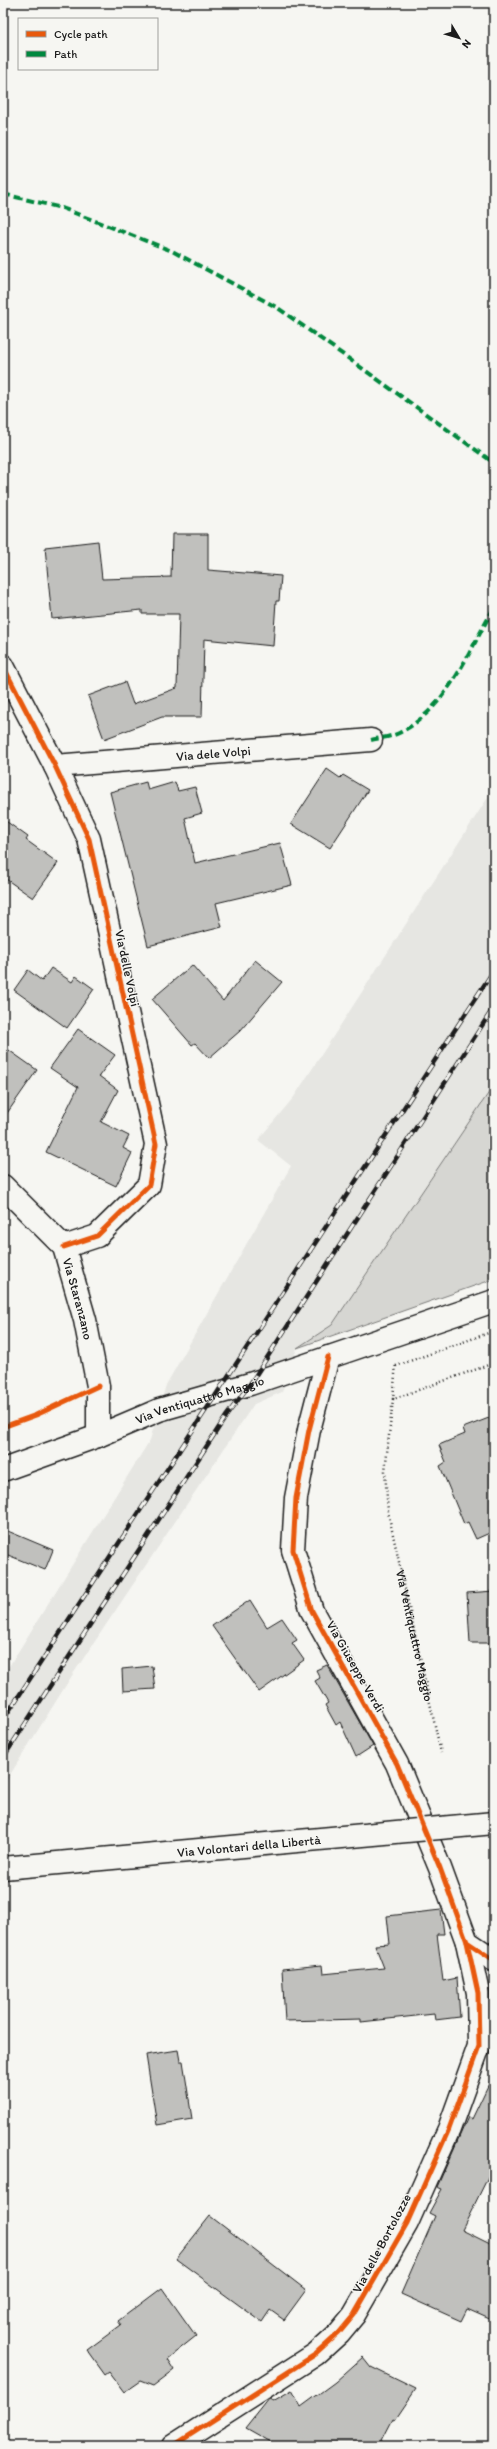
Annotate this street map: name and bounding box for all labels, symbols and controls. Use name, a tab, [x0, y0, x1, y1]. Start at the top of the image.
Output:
legend	[18, 18, 158, 70]
north arrow	[439, 18, 479, 58]
text: Cycle path	[54, 27, 108, 41]
text: N	[459, 37, 474, 51]
text: Path	[54, 47, 77, 61]
street label: Via dele Volpi	[176, 743, 251, 764]
street label: Via delle Volpi	[112, 928, 143, 1008]
street label: Via Staranzano	[60, 1256, 96, 1342]
street label: Via Ventiquattro Maggio	[133, 1373, 266, 1427]
street label: Via Ventiquattro Maggio	[393, 1568, 436, 1703]
street label: Via Giuseppe Verdi	[323, 1618, 388, 1715]
street label: Via Volontari della Libertà	[177, 1832, 322, 1860]
street label: Via delle Bortolozze	[349, 2191, 414, 2295]

